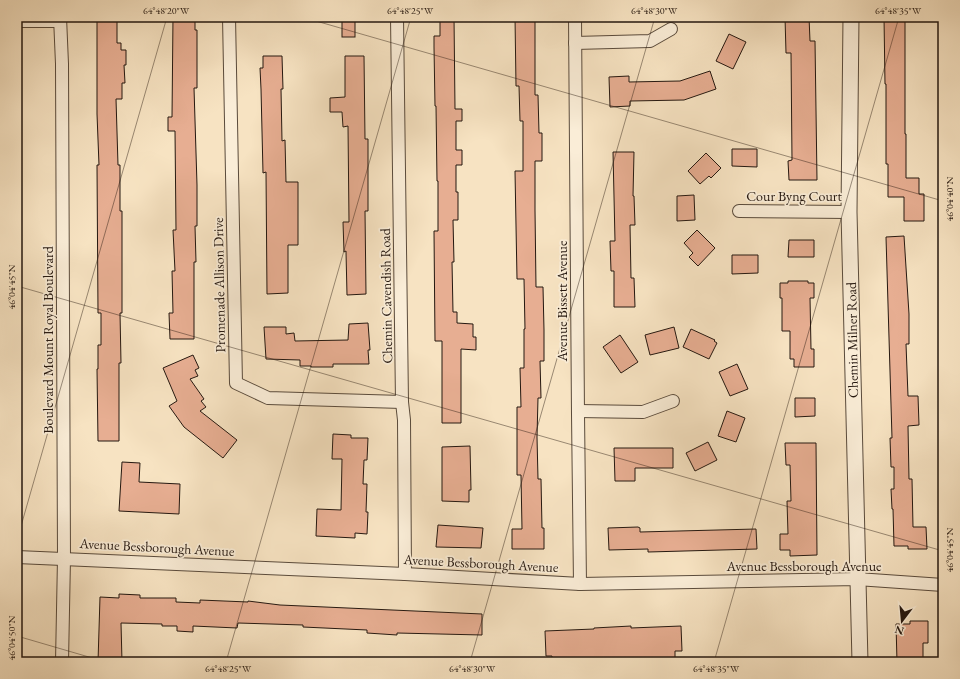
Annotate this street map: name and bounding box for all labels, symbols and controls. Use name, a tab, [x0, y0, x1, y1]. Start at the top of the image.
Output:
text: 64°48'20"W	[143, 4, 190, 17]
text: 64°48'25"W	[387, 4, 434, 17]
text: 64°48'30"W	[631, 4, 678, 17]
text: 64°48'35"W	[875, 4, 922, 17]
text: 46°04'40"N	[943, 176, 956, 221]
street label: Cour Byng Court	[746, 187, 842, 205]
street label: Promenade Allison Drive	[209, 217, 229, 353]
street label: Chemin Cavendish Road	[376, 227, 396, 364]
street label: Avenue Bissett Avenue	[553, 240, 571, 362]
street label: Boulevard Mount Royal Boulevard	[39, 245, 57, 434]
text: 46°04'45"N	[5, 264, 18, 309]
street label: Chemin Milner Road	[842, 281, 862, 398]
text: 46°04'45"N	[943, 527, 956, 572]
street label: Avenue Bessborough Avenue	[78, 534, 235, 560]
street label: Avenue Bessborough Avenue	[402, 550, 559, 576]
street label: Avenue Bessborough Avenue	[725, 557, 882, 575]
north arrow	[882, 601, 922, 641]
text: 46°04'50"N	[5, 615, 18, 660]
text: N	[893, 623, 905, 639]
text: 64°48'25"W	[205, 662, 252, 675]
text: 64°48'30"W	[449, 662, 496, 675]
text: 64°48'35"W	[693, 662, 740, 675]

